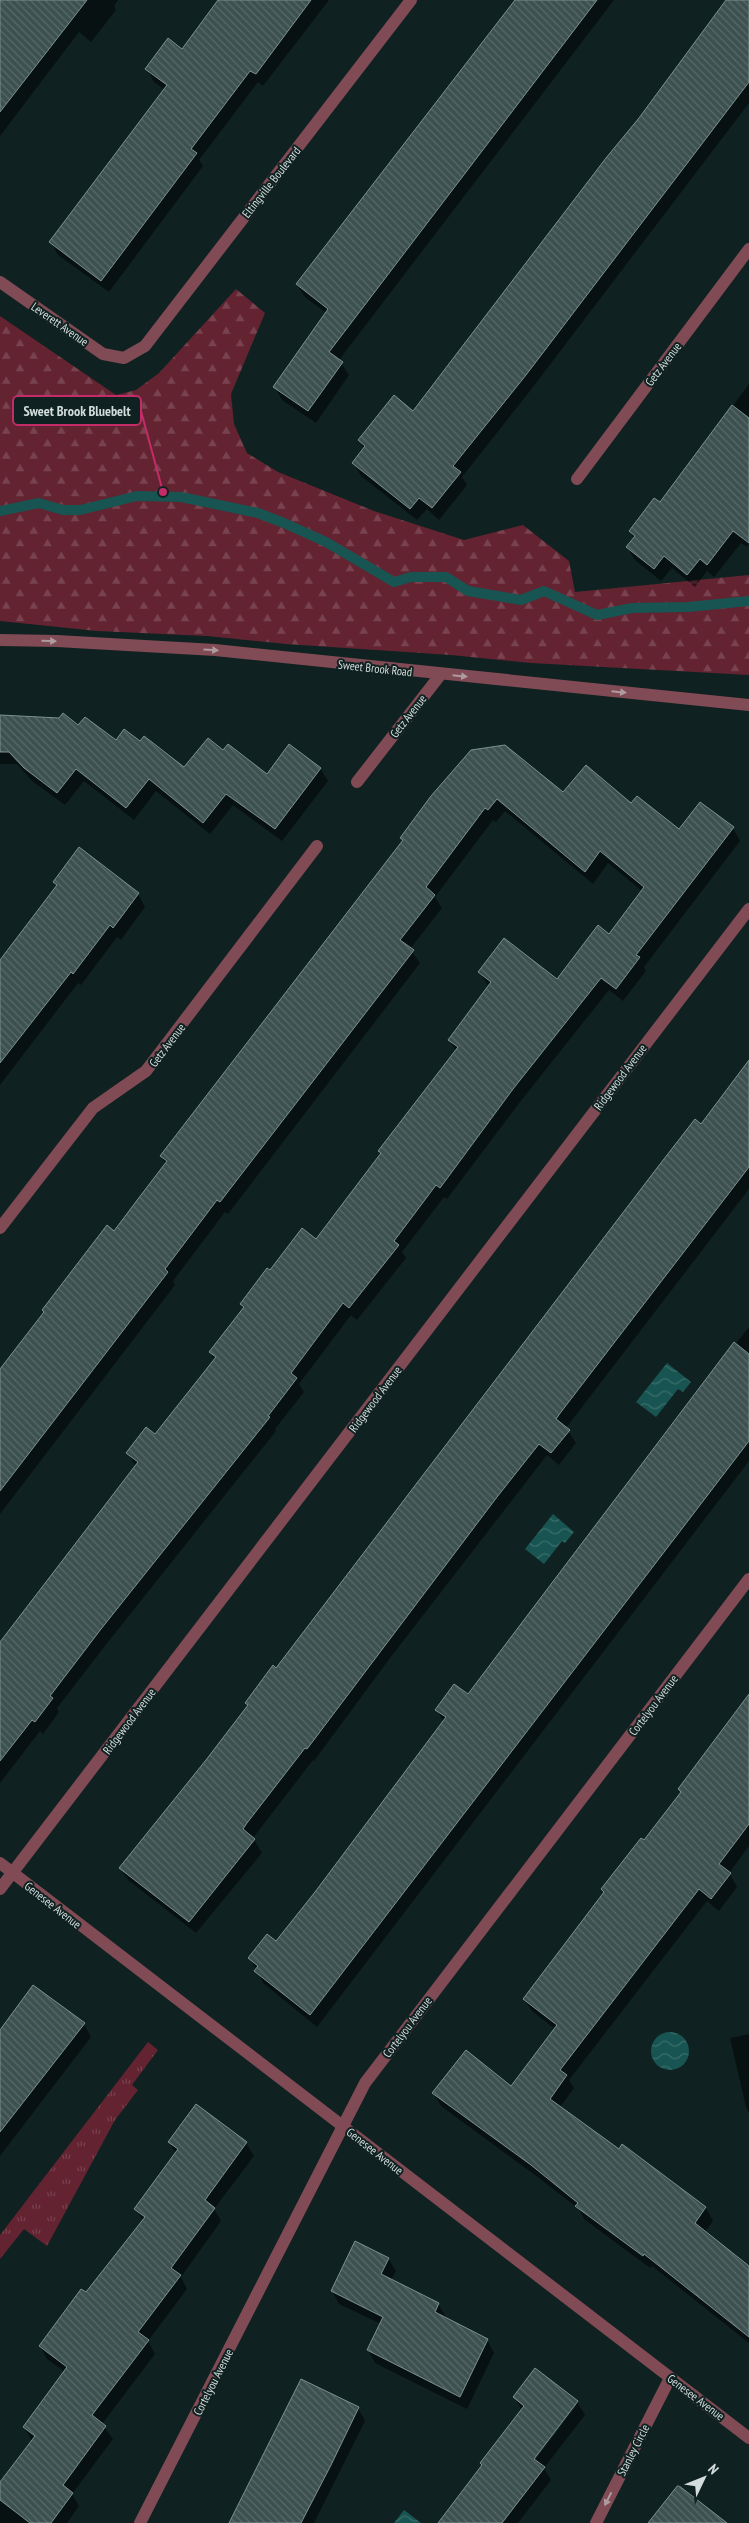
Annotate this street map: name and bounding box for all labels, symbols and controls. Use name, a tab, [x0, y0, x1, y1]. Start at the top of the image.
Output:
street label: Eltingville Boulevard	[239, 143, 303, 221]
street label: Leverett Avenue	[29, 299, 91, 349]
street label: Getz Avenue	[642, 339, 684, 389]
callout: Sweet Brook Bluebelt	[13, 396, 141, 425]
text: Sweet Brook Bluebelt	[23, 402, 131, 420]
one-way arrow	[41, 637, 57, 645]
one-way arrow	[203, 647, 219, 655]
street label: Sweet Brook Road	[337, 657, 413, 679]
one-way arrow	[452, 672, 468, 680]
one-way arrow	[611, 689, 627, 697]
street label: Getz Avenue	[386, 691, 430, 741]
street label: Getz Avenue	[146, 1020, 188, 1070]
street label: Ridgewood Avenue	[590, 1041, 650, 1113]
street label: Ridgewood Avenue	[345, 1363, 405, 1435]
street label: Cortelyou Avenue	[625, 1672, 681, 1738]
street label: Ridgewood Avenue	[99, 1685, 159, 1757]
street label: Genesee Avenue	[22, 1878, 84, 1932]
street label: Cortelyou Avenue	[379, 1994, 435, 2060]
street label: Genesee Avenue	[344, 2124, 406, 2178]
street label: Cortelyou Avenue	[190, 2346, 236, 2418]
street label: Genesee Avenue	[665, 2371, 728, 2423]
street label: Stanley Circle	[614, 2422, 652, 2478]
north arrow	[679, 2453, 729, 2503]
text: N	[704, 2460, 723, 2478]
one-way arrow	[604, 2492, 612, 2506]

